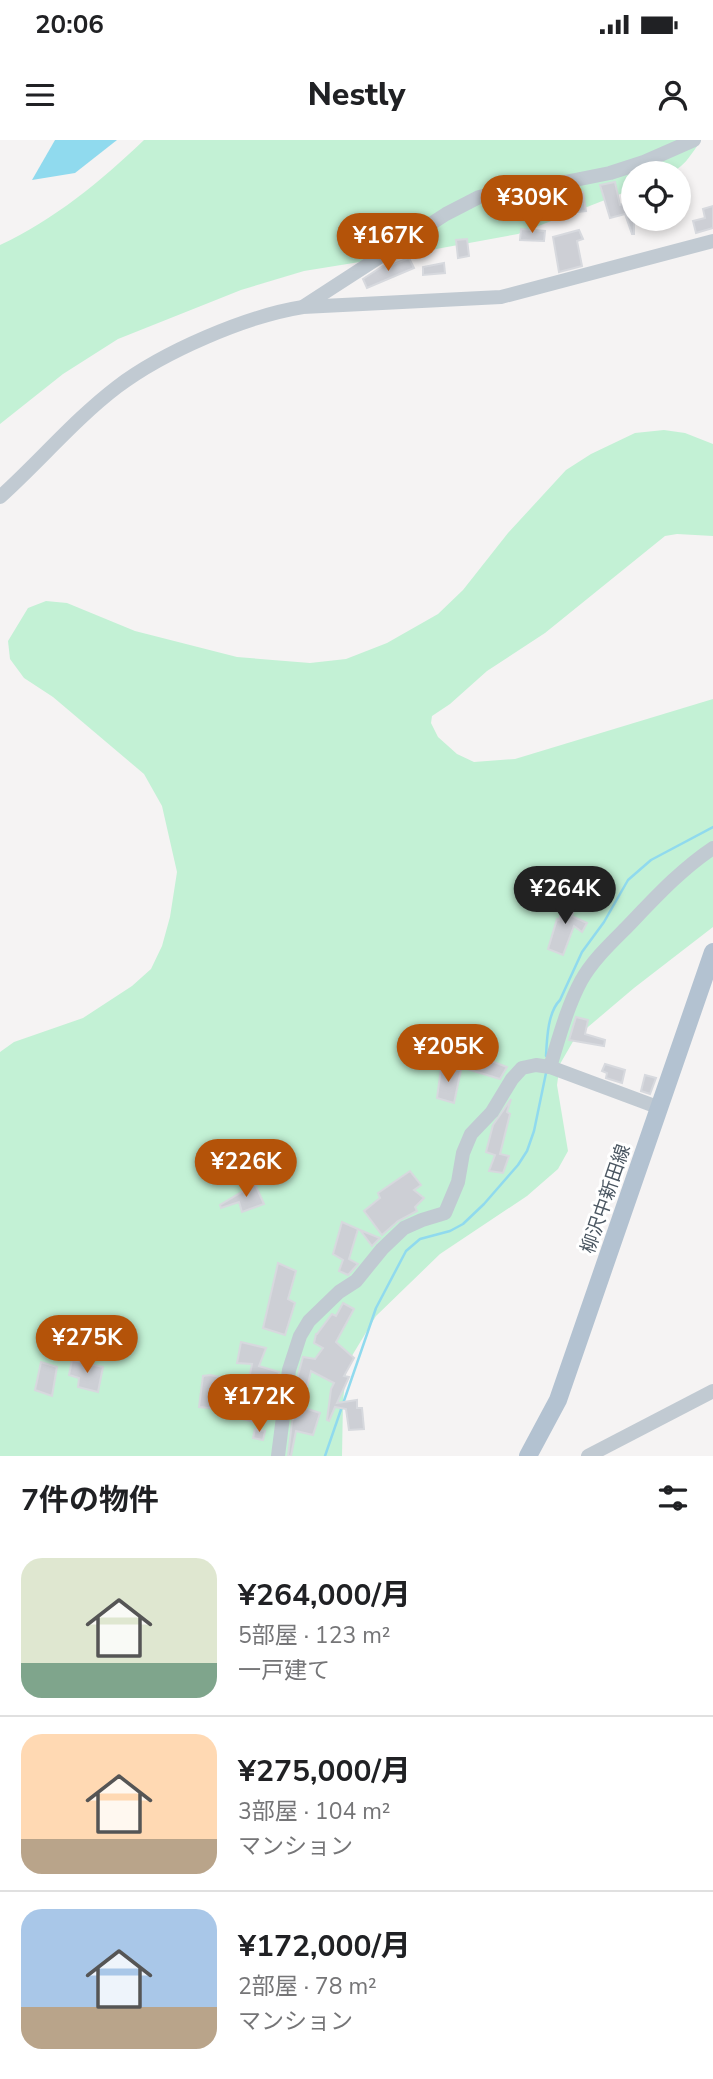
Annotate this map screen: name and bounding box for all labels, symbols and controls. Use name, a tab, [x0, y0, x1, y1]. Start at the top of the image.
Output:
text: 20:06	[35, 7, 104, 42]
text: Nestly	[308, 73, 405, 116]
icon: menu	[21, 76, 59, 114]
icon: person	[654, 76, 692, 114]
map controls	[621, 161, 691, 231]
button: locate	[621, 161, 691, 231]
pin: ¥309K	[483, 176, 581, 235]
text: ¥309K	[497, 182, 567, 213]
pin: ¥167K	[339, 214, 437, 273]
text: ¥167K	[353, 220, 423, 251]
pin: ¥264K	[516, 866, 614, 926]
text: ¥264K	[530, 873, 600, 904]
pin: ¥205K	[399, 1024, 497, 1084]
text: ¥205K	[413, 1031, 483, 1062]
pin: ¥226K	[197, 1140, 295, 1199]
street label: 柳沢中新田線	[575, 1141, 637, 1257]
text: ¥226K	[211, 1146, 281, 1177]
pin: ¥275K	[38, 1316, 136, 1375]
text: ¥275K	[52, 1322, 122, 1353]
pin: ¥172K	[210, 1374, 308, 1434]
text: ¥172K	[224, 1381, 294, 1412]
icon: filters	[654, 1479, 692, 1517]
text: 7件の物件	[21, 1480, 159, 1521]
text: ¥264,000/月	[238, 1575, 411, 1616]
icon: home	[77, 1586, 161, 1670]
text: 5部屋 · 123 m²	[238, 1620, 391, 1651]
text: 一戸建て	[238, 1655, 330, 1686]
text: ¥275,000/月	[238, 1751, 411, 1792]
icon: home	[77, 1762, 161, 1846]
text: 3部屋 · 104 m²	[238, 1796, 391, 1827]
text: マンション	[238, 1831, 353, 1862]
text: ¥172,000/月	[238, 1926, 411, 1967]
icon: home	[77, 1937, 161, 2021]
text: 2部屋 · 78 m²	[238, 1971, 377, 2002]
text: マンション	[238, 2006, 353, 2037]

